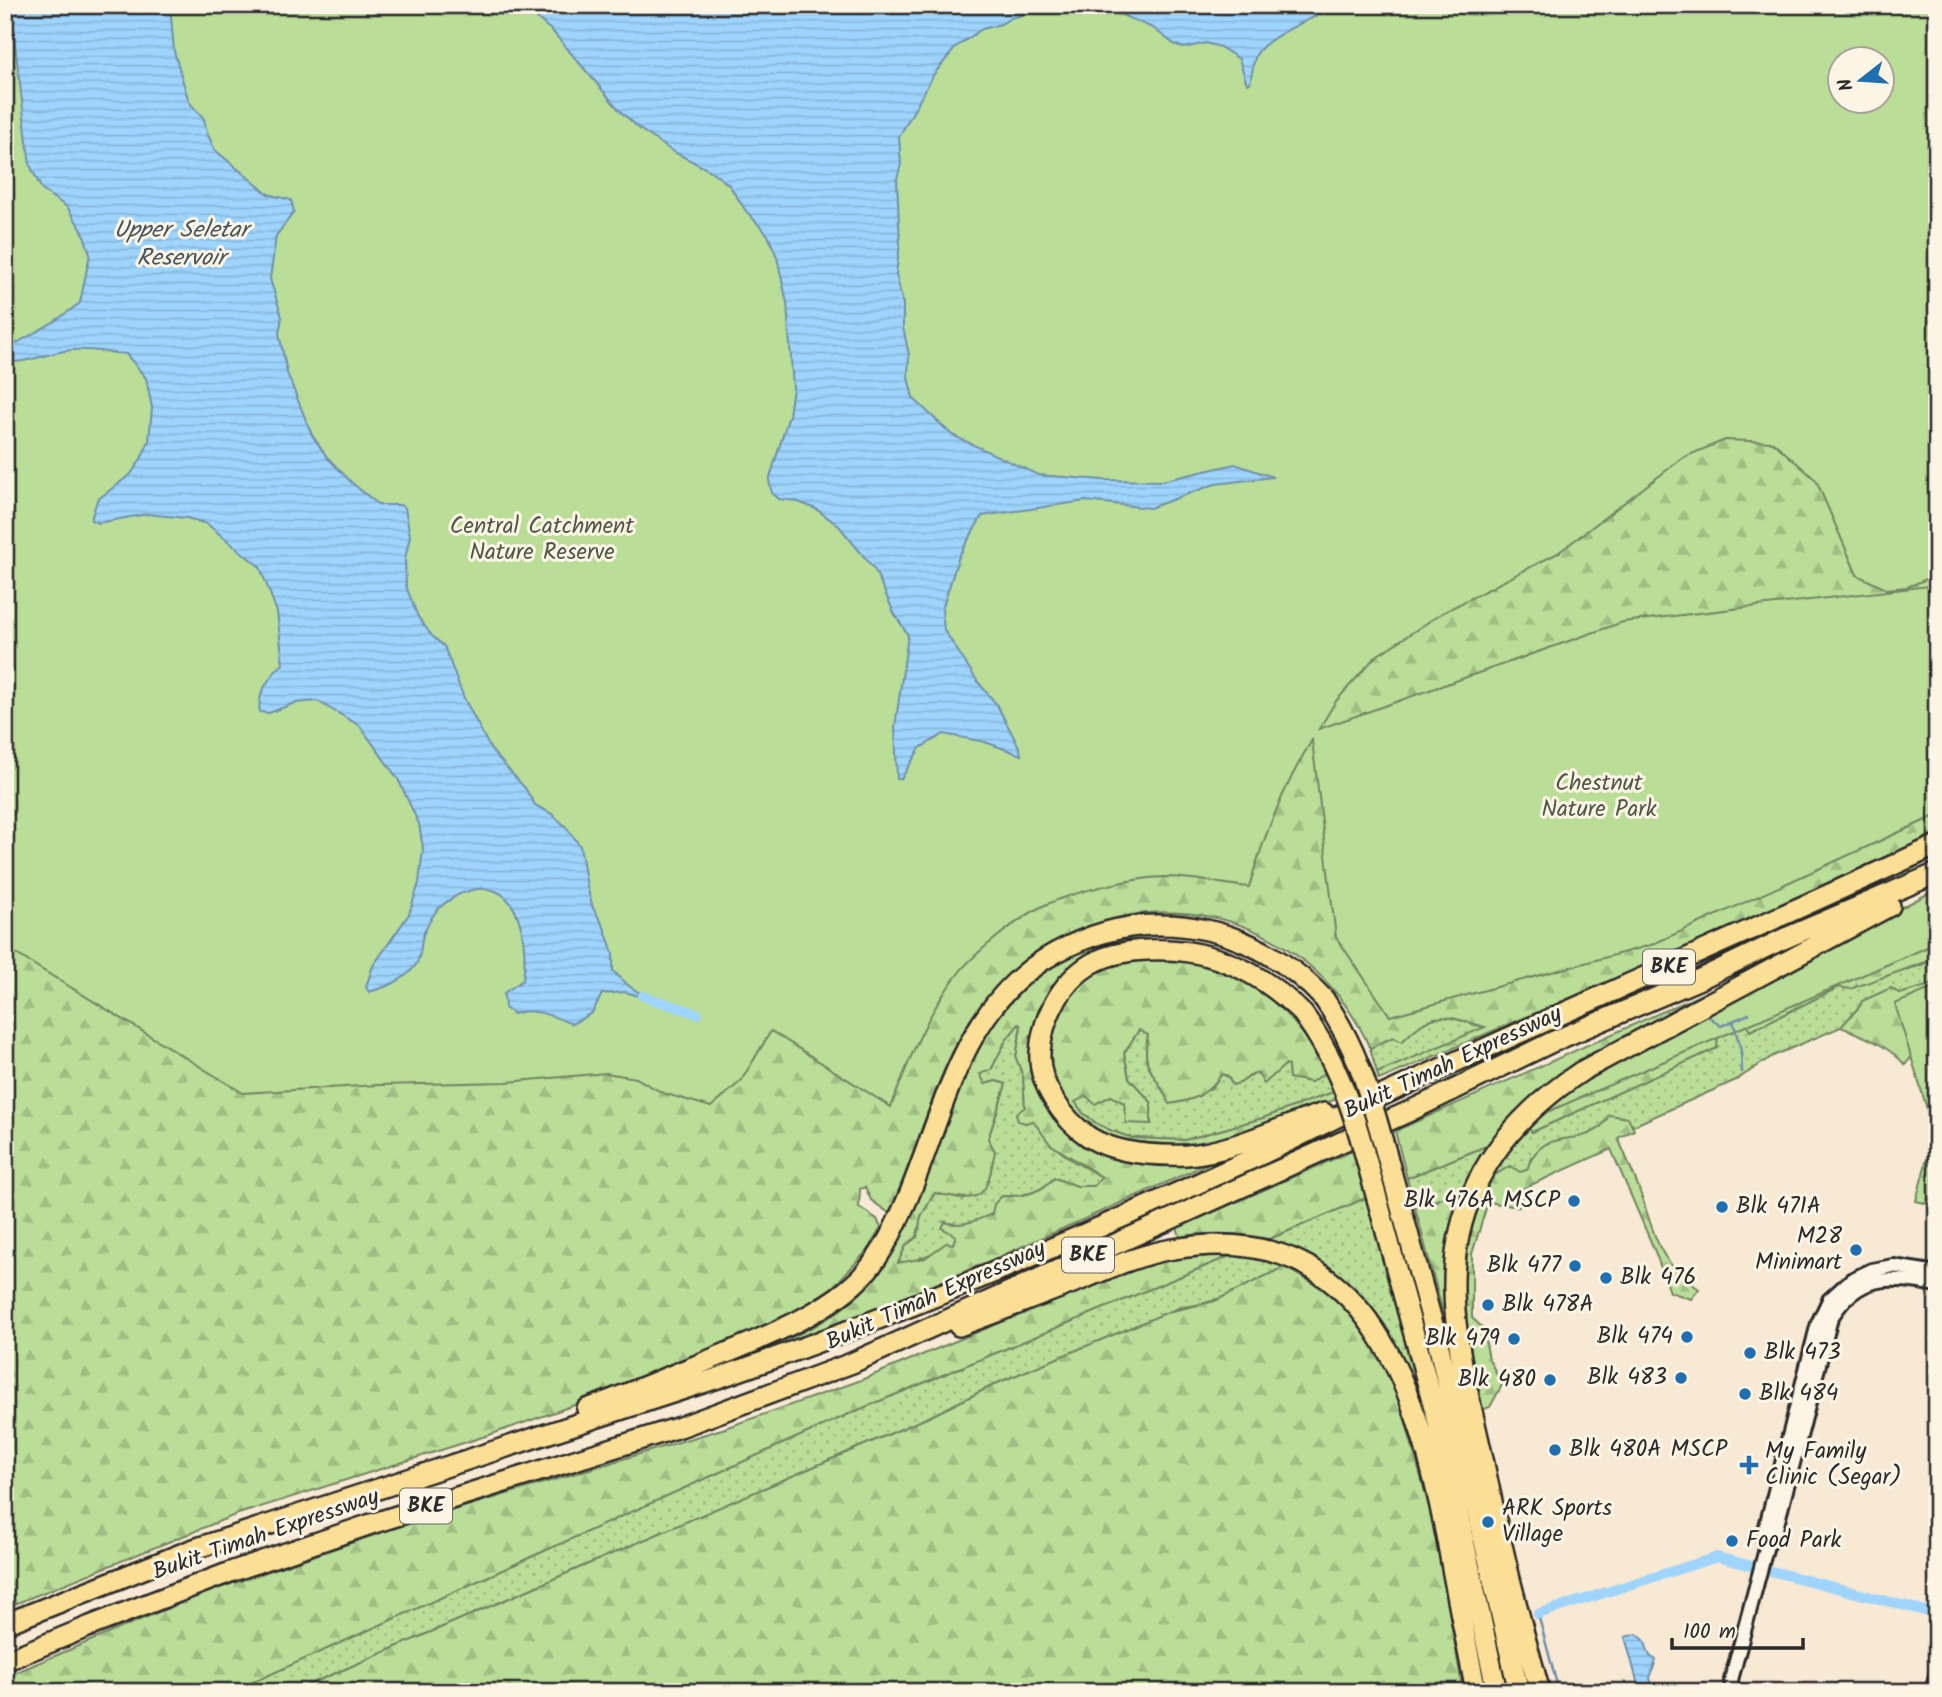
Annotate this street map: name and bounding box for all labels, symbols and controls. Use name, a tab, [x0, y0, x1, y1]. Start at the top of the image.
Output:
north arrow	[1826, 46, 1896, 116]
text: N	[1831, 74, 1863, 95]
water label: Upper Seletar Reservoir	[114, 211, 253, 278]
park label: Central Catchment Nature Reserve	[450, 509, 635, 571]
park label: Chestnut Nature Park	[1541, 766, 1657, 828]
road number: BKE	[1643, 950, 1695, 984]
street label: Bukit Timah Expressway	[1338, 996, 1568, 1129]
place label: Blk 476A MSCP	[1404, 1183, 1561, 1219]
place label: Blk 471A	[1736, 1189, 1821, 1225]
marker: Blk 476A MSCP	[1566, 1193, 1582, 1209]
marker: Blk 471A	[1714, 1199, 1730, 1215]
place label: M28 Minimart	[1755, 1219, 1843, 1281]
street label: Bukit Timah Expressway	[820, 1231, 1052, 1361]
road number: BKE	[1062, 1238, 1114, 1272]
marker: M28 Minimart	[1848, 1242, 1864, 1258]
place label: Blk 477	[1487, 1248, 1562, 1284]
marker: Blk 477	[1567, 1258, 1583, 1274]
place label: Blk 476	[1620, 1260, 1696, 1296]
marker: Blk 476	[1598, 1270, 1614, 1286]
place label: Blk 478A	[1502, 1287, 1593, 1323]
marker: Blk 478A	[1480, 1297, 1496, 1313]
place label: Blk 474	[1597, 1319, 1673, 1355]
place label: Blk 479	[1425, 1321, 1500, 1357]
marker: Blk 474	[1679, 1329, 1695, 1345]
marker: Blk 479	[1506, 1331, 1522, 1347]
place label: Blk 473	[1764, 1335, 1841, 1371]
marker: Blk 473	[1742, 1345, 1758, 1361]
place label: Blk 483	[1587, 1360, 1667, 1396]
place label: Blk 480	[1458, 1362, 1536, 1398]
marker: Blk 483	[1673, 1370, 1689, 1386]
marker: Blk 480	[1542, 1372, 1558, 1388]
place label: Blk 484	[1759, 1376, 1839, 1412]
marker: Blk 484	[1737, 1386, 1753, 1402]
place label: Blk 480A MSCP	[1569, 1432, 1728, 1468]
place label: My Family Clinic (Segar)	[1765, 1434, 1902, 1496]
marker: Blk 480A MSCP	[1547, 1442, 1563, 1458]
marker: My Family Clinic (Segar)	[1739, 1455, 1759, 1475]
street label: Bukit Timah Expressway	[148, 1479, 384, 1591]
road number: BKE	[400, 1488, 452, 1524]
place label: ARK Sports Village	[1502, 1491, 1612, 1553]
marker: ARK Sports Village	[1480, 1514, 1496, 1530]
place label: Food Park	[1746, 1523, 1841, 1559]
marker: Food Park	[1724, 1533, 1740, 1549]
scale bar	[1672, 1606, 1804, 1650]
text: 100 m	[1683, 1616, 1736, 1649]

